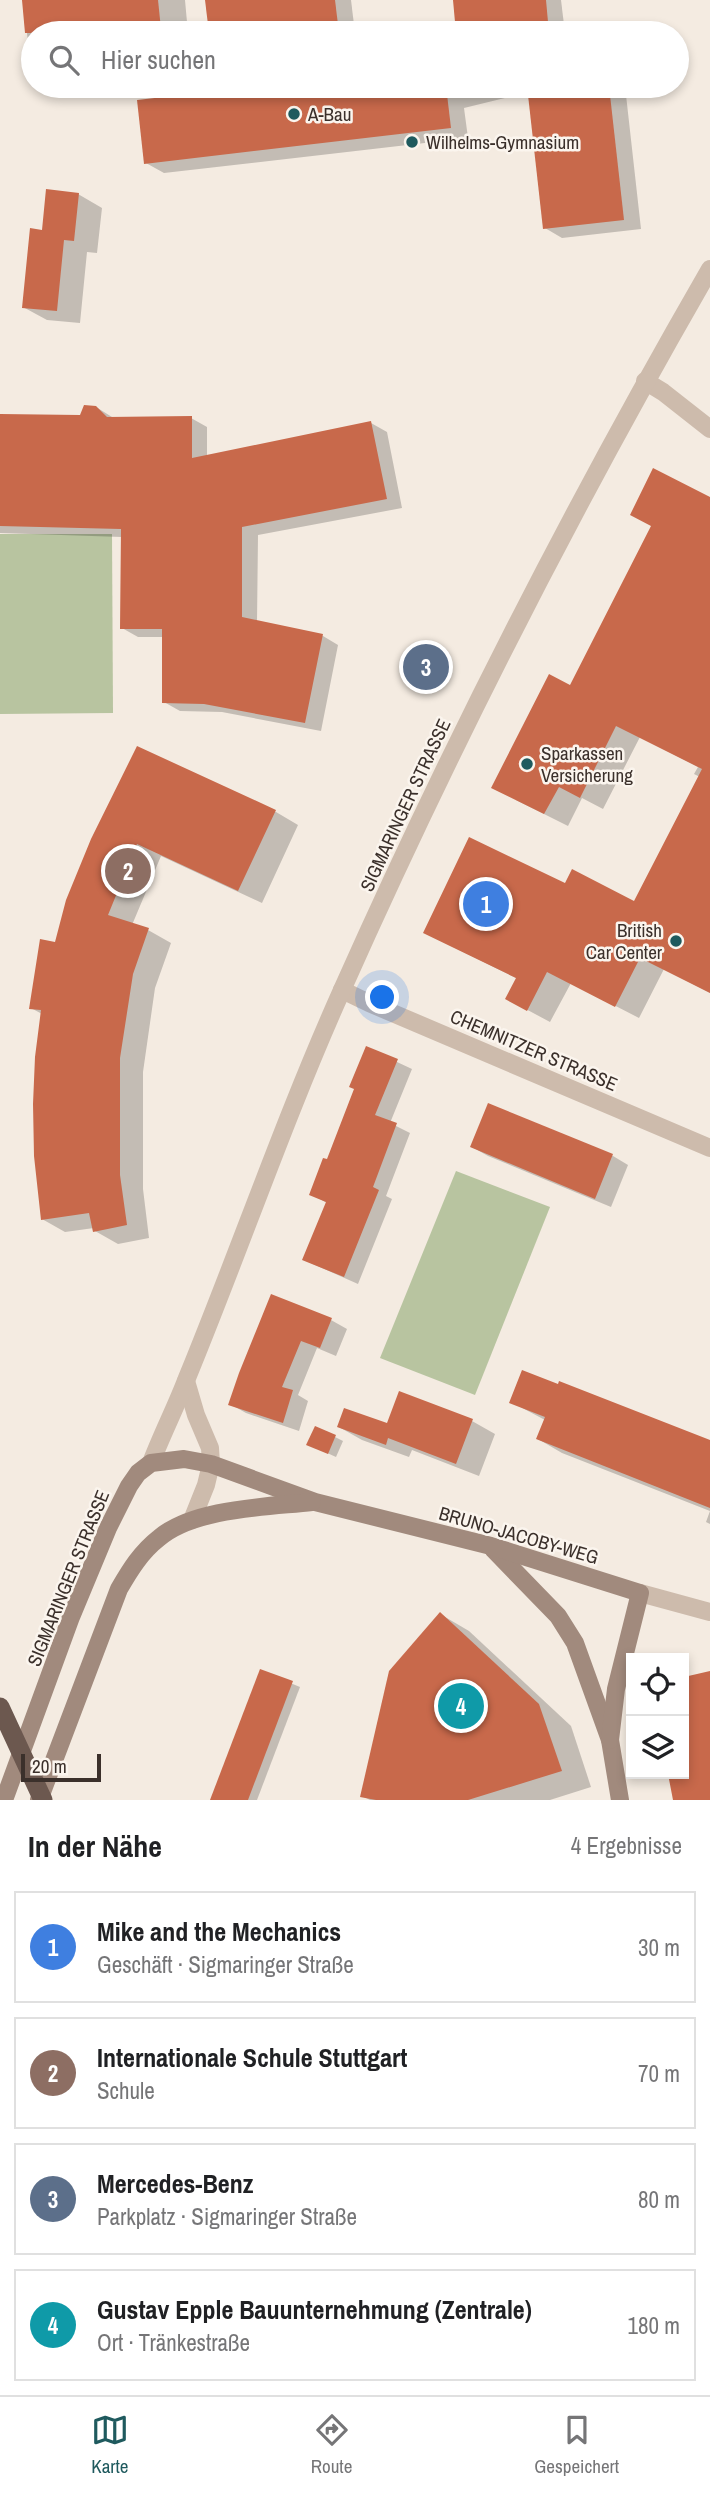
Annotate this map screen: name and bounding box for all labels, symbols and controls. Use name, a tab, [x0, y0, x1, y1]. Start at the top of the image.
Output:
search box	[21, 21, 689, 98]
icon: search	[45, 41, 83, 79]
text: Hier suchen	[101, 42, 216, 77]
place label: A-Bau	[307, 101, 351, 127]
marker: A-Bau	[286, 106, 302, 122]
place label: Wilhelms-Gymnasium	[426, 129, 579, 155]
marker: Wilhelms-Gymnasium	[404, 134, 420, 150]
pin: 3	[403, 641, 449, 693]
street label: SIGMARINGER STRASSE	[354, 714, 456, 896]
place label: Sparkassen Versicherung	[541, 740, 633, 788]
marker: Sparkassen Versicherung	[519, 756, 535, 772]
pin: 2	[105, 845, 151, 897]
pin: 1	[463, 878, 509, 930]
place label: British Car Center	[586, 917, 663, 965]
marker: British Car Center	[668, 933, 684, 949]
your location	[365, 980, 399, 1014]
street label: CHEMNITZER STRASSE	[446, 1003, 622, 1097]
street label: SIGMARINGER STRASSE	[21, 1486, 115, 1670]
street label: BRUNO-JACOBY-WEG	[436, 1500, 602, 1570]
map controls	[626, 1653, 689, 1779]
button: locate	[626, 1653, 689, 1716]
pin: 4	[438, 1680, 484, 1732]
button: layers	[626, 1716, 689, 1779]
scale bar	[21, 1751, 102, 1783]
text: 20 m	[32, 1753, 67, 1779]
text: In der Nähe	[28, 1826, 162, 1866]
text: 4 Ergebnisse	[571, 1830, 682, 1861]
text: Mike and the Mechanics	[97, 1914, 341, 1949]
text: 1	[48, 1932, 58, 1963]
text: 30 m	[638, 1932, 680, 1963]
text: Geschäft · Sigmaringer Straße	[97, 1949, 354, 1980]
text: Internationale Schule Stuttgart	[97, 2040, 407, 2075]
text: 2	[48, 2058, 58, 2089]
text: 70 m	[638, 2058, 680, 2089]
text: Schule	[97, 2075, 155, 2106]
text: Mercedes-Benz	[97, 2166, 253, 2201]
text: 3	[48, 2184, 58, 2215]
text: 80 m	[638, 2184, 680, 2215]
text: Parkplatz · Sigmaringer Straße	[97, 2201, 357, 2232]
text: Gustav Epple Bauunternehmung (Zentrale)	[97, 2292, 532, 2327]
text: 4	[48, 2310, 58, 2341]
text: 180 m	[628, 2310, 680, 2341]
text: Ort · Tränkestraße	[97, 2327, 250, 2358]
tab: Karte	[91, 2411, 129, 2479]
tab: Route	[311, 2411, 352, 2479]
tab: Gespeichert	[534, 2411, 619, 2479]

